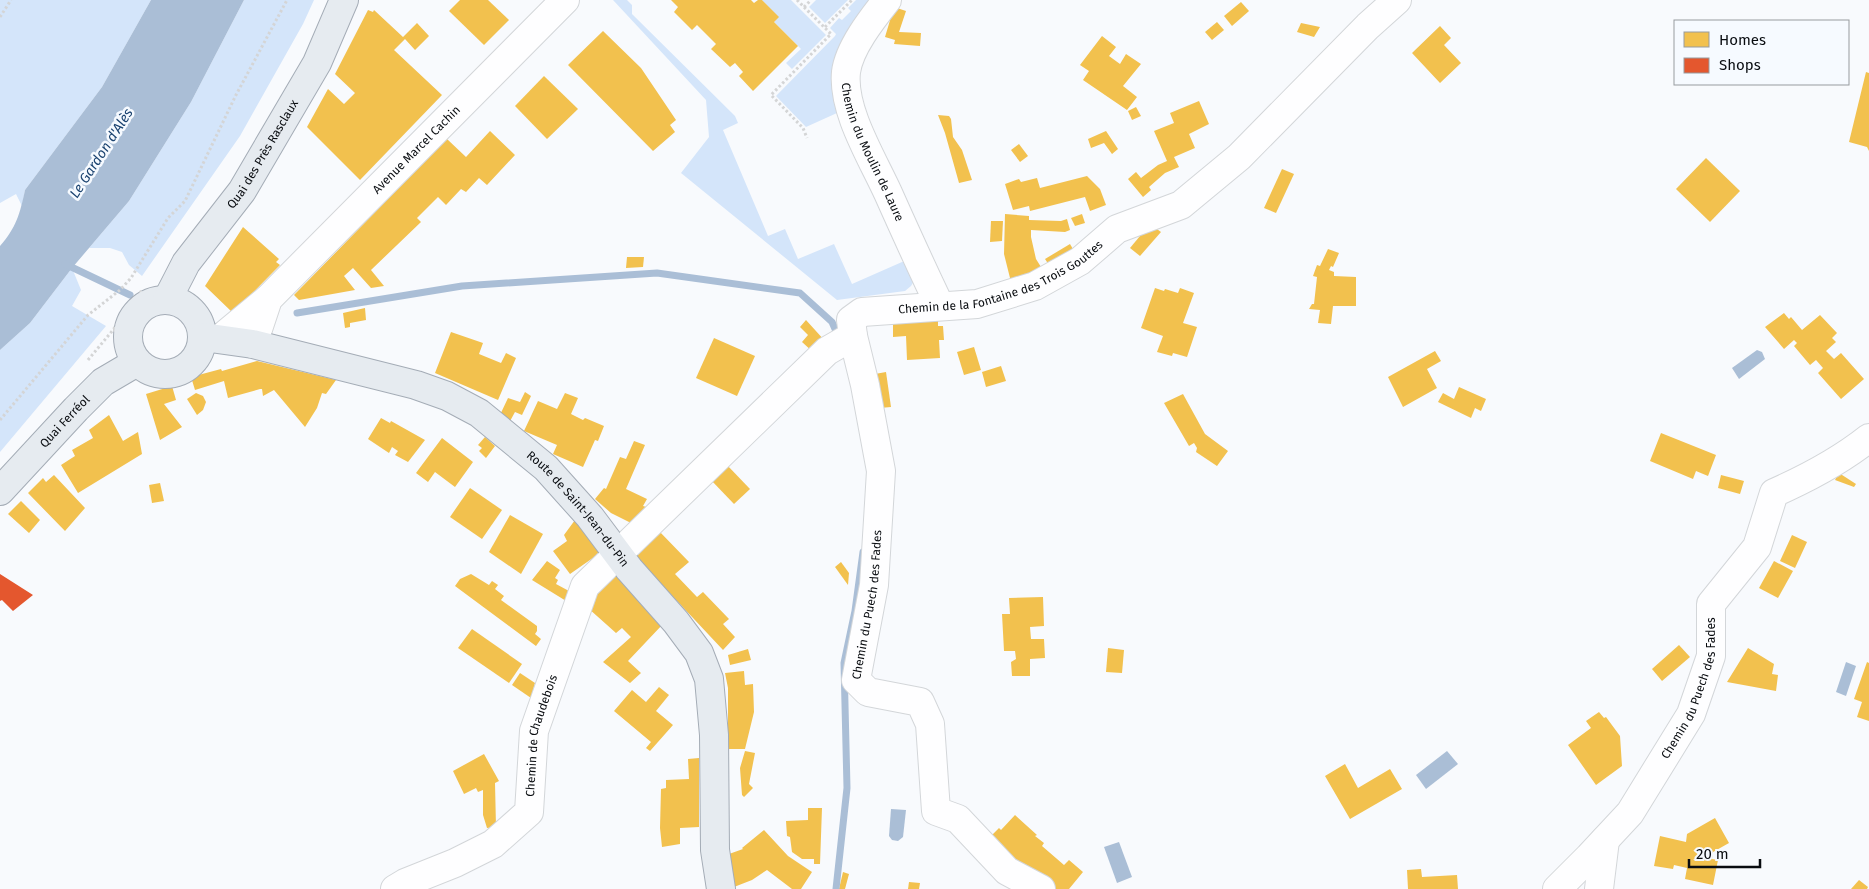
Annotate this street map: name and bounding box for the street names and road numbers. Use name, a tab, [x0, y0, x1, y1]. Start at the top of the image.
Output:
street label: Chemin du Moulin de Laure	[839, 82, 907, 224]
street label: Quai des Près Rasclaux	[224, 97, 301, 211]
street label: Avenue Marcel Cachin	[370, 103, 463, 197]
street label: Chemin de la Fontaine des Trois Gouttes	[898, 237, 1106, 316]
street label: Quai Ferréol	[37, 392, 93, 450]
street label: Route de Saint-Jean-du-Pin	[524, 448, 632, 569]
street label: Chemin du Puech des Fades	[849, 529, 884, 681]
street label: Chemin du Puech des Fades	[1658, 617, 1718, 761]
street label: Chemin de Chaudebois	[523, 672, 560, 797]

